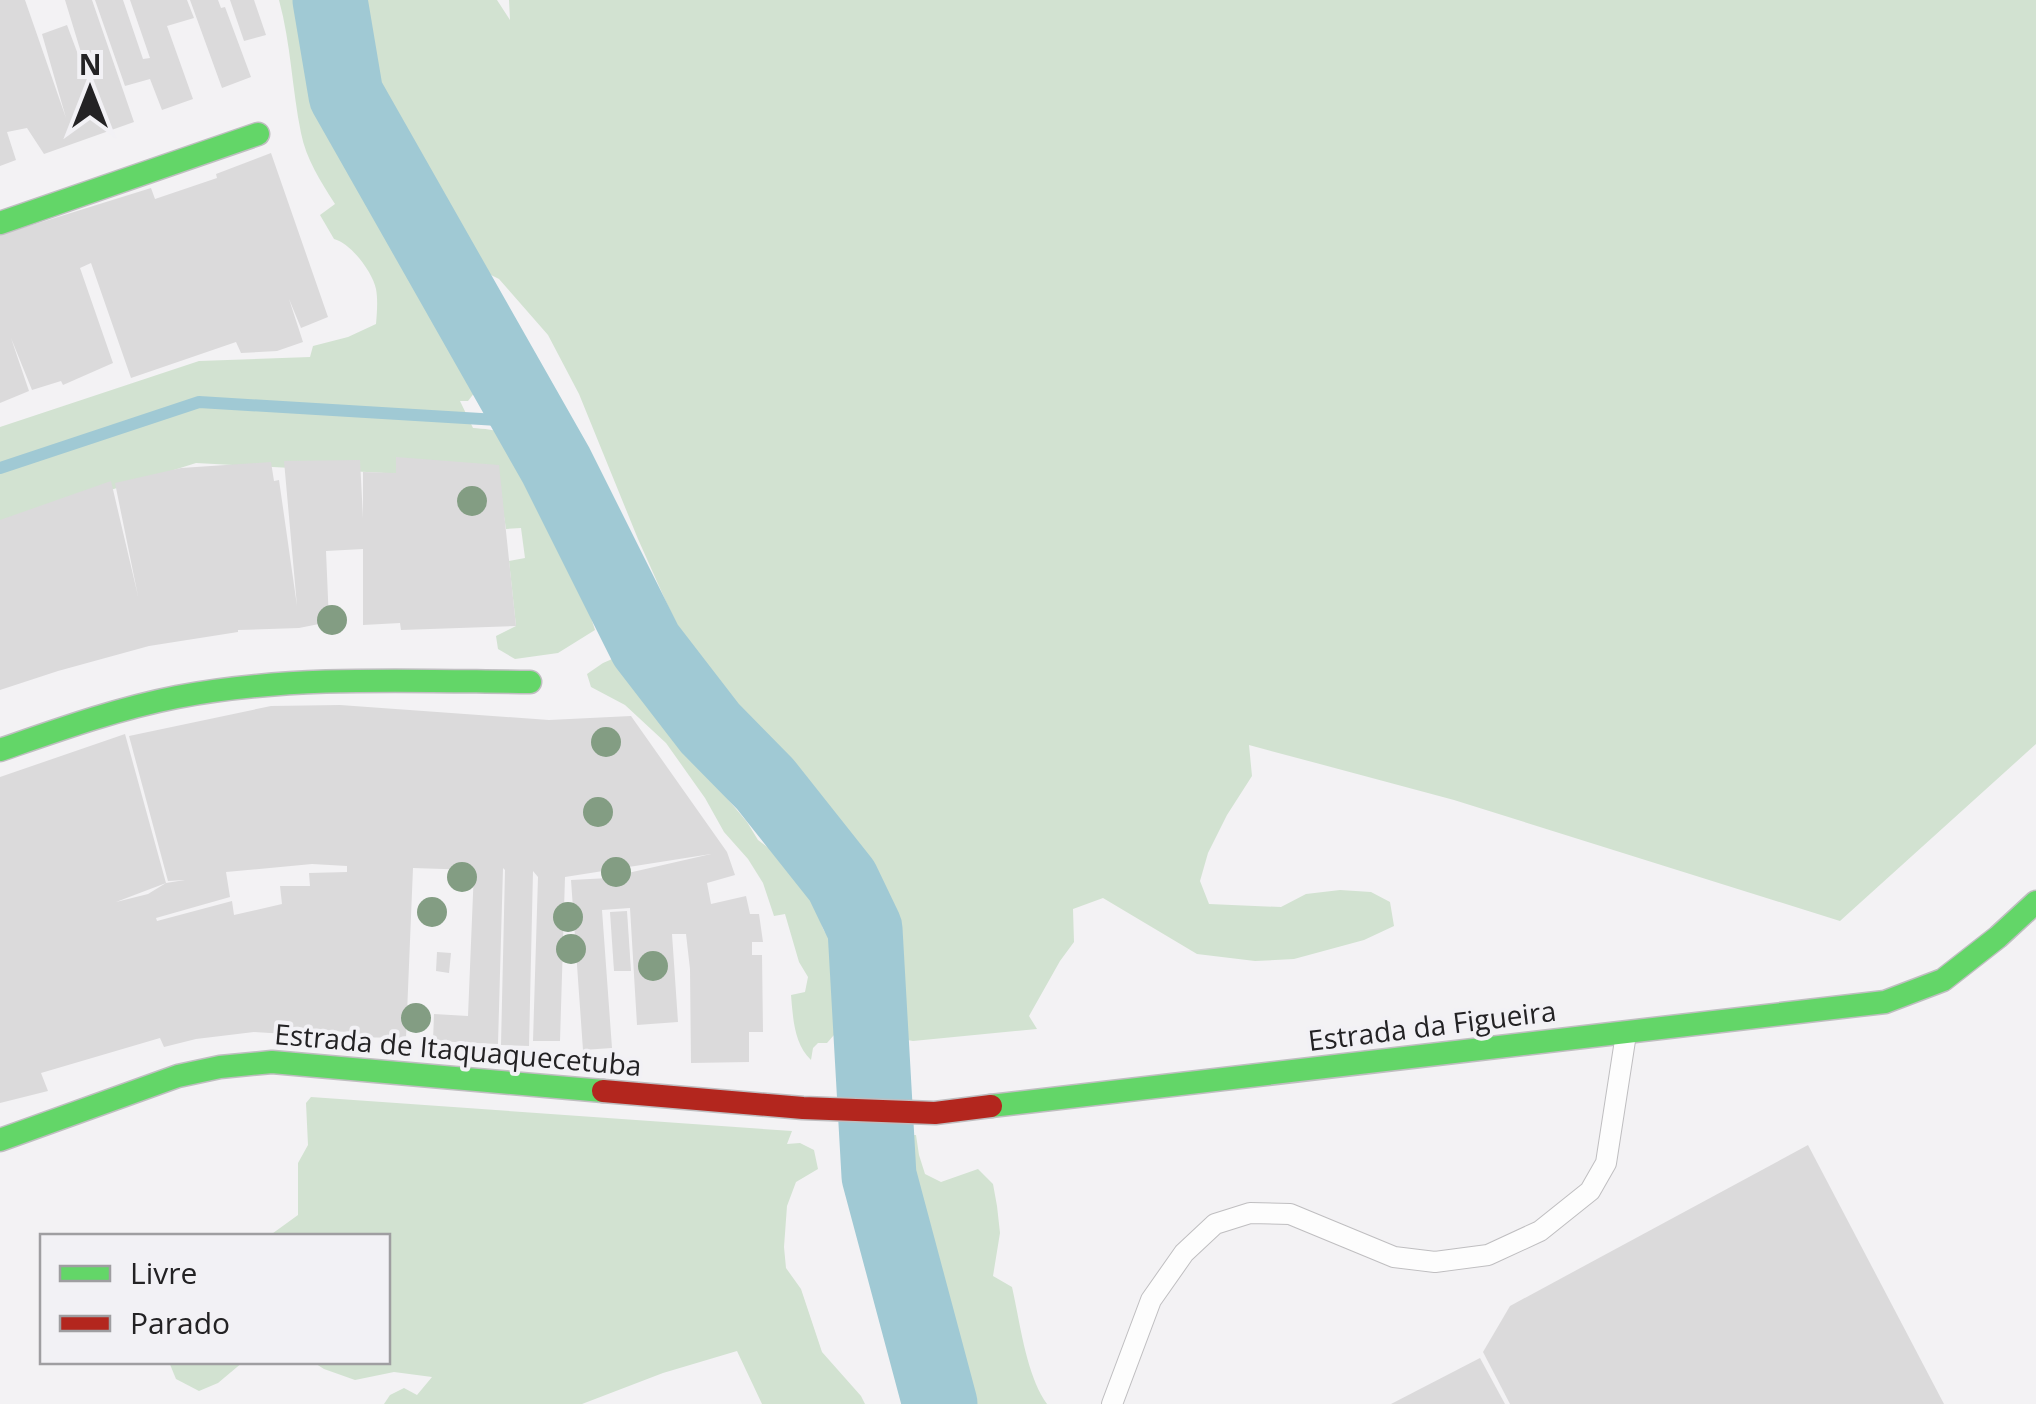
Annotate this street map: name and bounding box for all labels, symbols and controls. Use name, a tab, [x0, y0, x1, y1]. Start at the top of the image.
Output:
north arrow	[40, 40, 140, 140]
text: N	[79, 45, 101, 83]
street label: Estrada da Figueira	[1306, 991, 1558, 1059]
street label: Estrada de Itaquaquecetuba	[273, 1014, 643, 1084]
legend	[40, 1234, 390, 1364]
text: Livre	[130, 1252, 197, 1293]
text: Parado	[130, 1302, 230, 1343]

